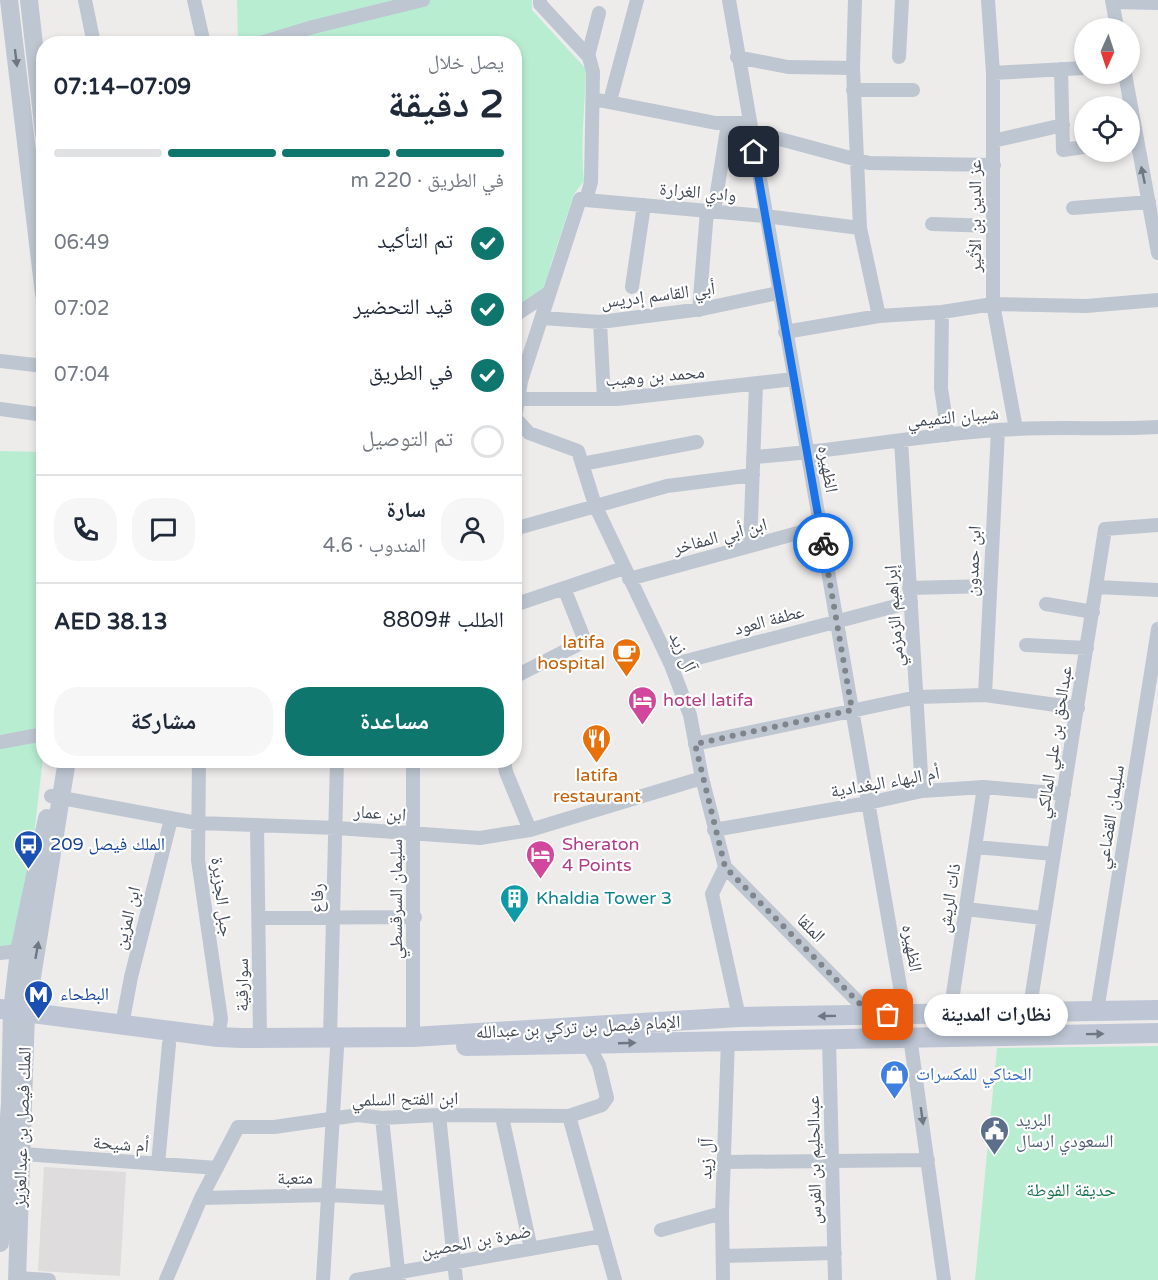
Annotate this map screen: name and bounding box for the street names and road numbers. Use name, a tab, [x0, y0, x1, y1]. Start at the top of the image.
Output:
street label: عز الدين بن الأثير	[964, 160, 986, 273]
street label: وادي الغرارة	[658, 178, 737, 210]
street label: أبي القاسم إدريس	[600, 277, 717, 316]
street label: محمد بن وهيب	[604, 361, 706, 391]
street label: شيبان التميمي	[906, 402, 1000, 436]
street label: الظهيره	[813, 444, 843, 494]
street label: ابن أبي المفاخر	[670, 513, 770, 563]
street label: ابن حمدون	[960, 525, 986, 597]
street label: إبراهيم الزمزمي	[879, 564, 912, 668]
street label: عطفة العود	[732, 600, 806, 640]
street label: آل زيد	[665, 629, 702, 676]
street label: عبدالحق بن علي المالكي	[1031, 664, 1080, 821]
street label: أم البهاء البغدادية	[829, 762, 941, 803]
street label: سليمان القضاعي	[1091, 763, 1133, 871]
street label: ابن عمار	[352, 800, 407, 826]
street label: سليمان السرقسطي	[385, 839, 411, 959]
street label: جبل الجزيرة	[206, 856, 238, 938]
street label: ذات الريش	[933, 862, 965, 934]
street label: رفاع	[305, 883, 329, 913]
street label: ابن المزين	[109, 884, 145, 952]
street label: الملقا	[792, 909, 830, 947]
street label: الظهيره	[897, 923, 927, 973]
street label: سوارقية	[231, 958, 253, 1012]
street label: الإمام فيصل بن تركي بن عبدالله	[475, 1011, 681, 1047]
street label: الملك فيصل بن عبدالعزيز	[8, 1046, 36, 1209]
street label: ابن الفتح السلمي	[351, 1087, 459, 1115]
street label: عبدالحليم بن الفرس	[802, 1095, 827, 1225]
street label: أم شيحة	[92, 1131, 150, 1158]
street label: آل زيد	[694, 1138, 718, 1180]
street label: متعبة	[277, 1167, 313, 1189]
street label: ضمرة بن الحصين	[419, 1220, 533, 1262]

